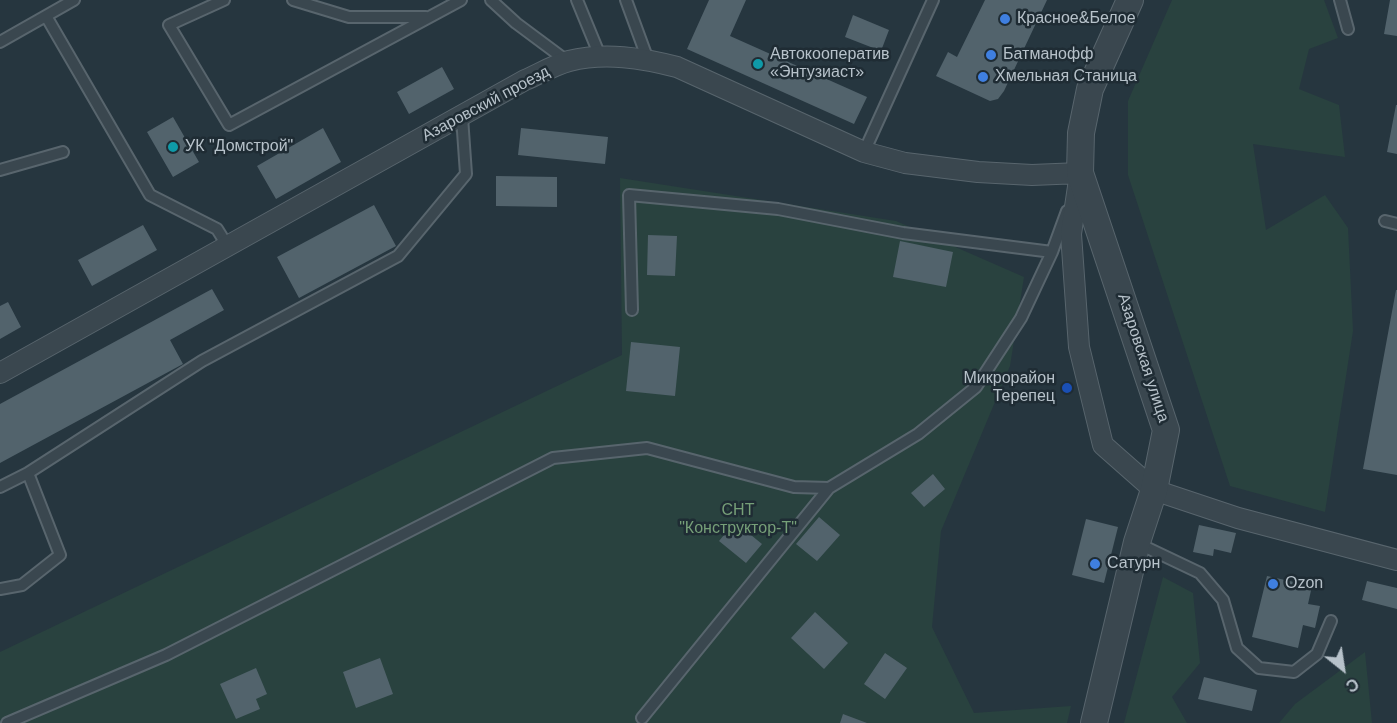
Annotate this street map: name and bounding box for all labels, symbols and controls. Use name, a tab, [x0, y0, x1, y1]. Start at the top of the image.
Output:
place label: Красное&Белое	[1017, 9, 1136, 29]
marker: Красное&Белое	[998, 12, 1012, 26]
place label: Автокооператив «Энтузиаст»	[770, 45, 890, 83]
place label: Батманофф	[1003, 45, 1093, 65]
marker: Батманофф	[984, 48, 998, 62]
marker: Автокооператив «Энтузиаст»	[751, 57, 765, 71]
street label: Азаровский проезд	[419, 62, 553, 146]
place label: Хмельная Станица	[995, 67, 1137, 87]
marker: Хмельная Станица	[976, 70, 990, 84]
place label: УК "Домстрой"	[185, 137, 293, 157]
marker: УК "Домстрой"	[166, 140, 180, 154]
street label: Азаровская улица	[1113, 291, 1173, 425]
place label: Микрорайон Терепец	[963, 369, 1055, 407]
marker: Микрорайон Терепец	[1060, 381, 1074, 395]
park label: СНТ "Конструктор-Т"	[679, 501, 797, 539]
place label: Сатурн	[1107, 554, 1160, 574]
marker: Сатурн	[1088, 557, 1102, 571]
place label: Ozon	[1285, 574, 1323, 594]
marker: Ozon	[1266, 577, 1280, 591]
north arrow	[1313, 639, 1373, 699]
text: С	[1343, 675, 1362, 695]

